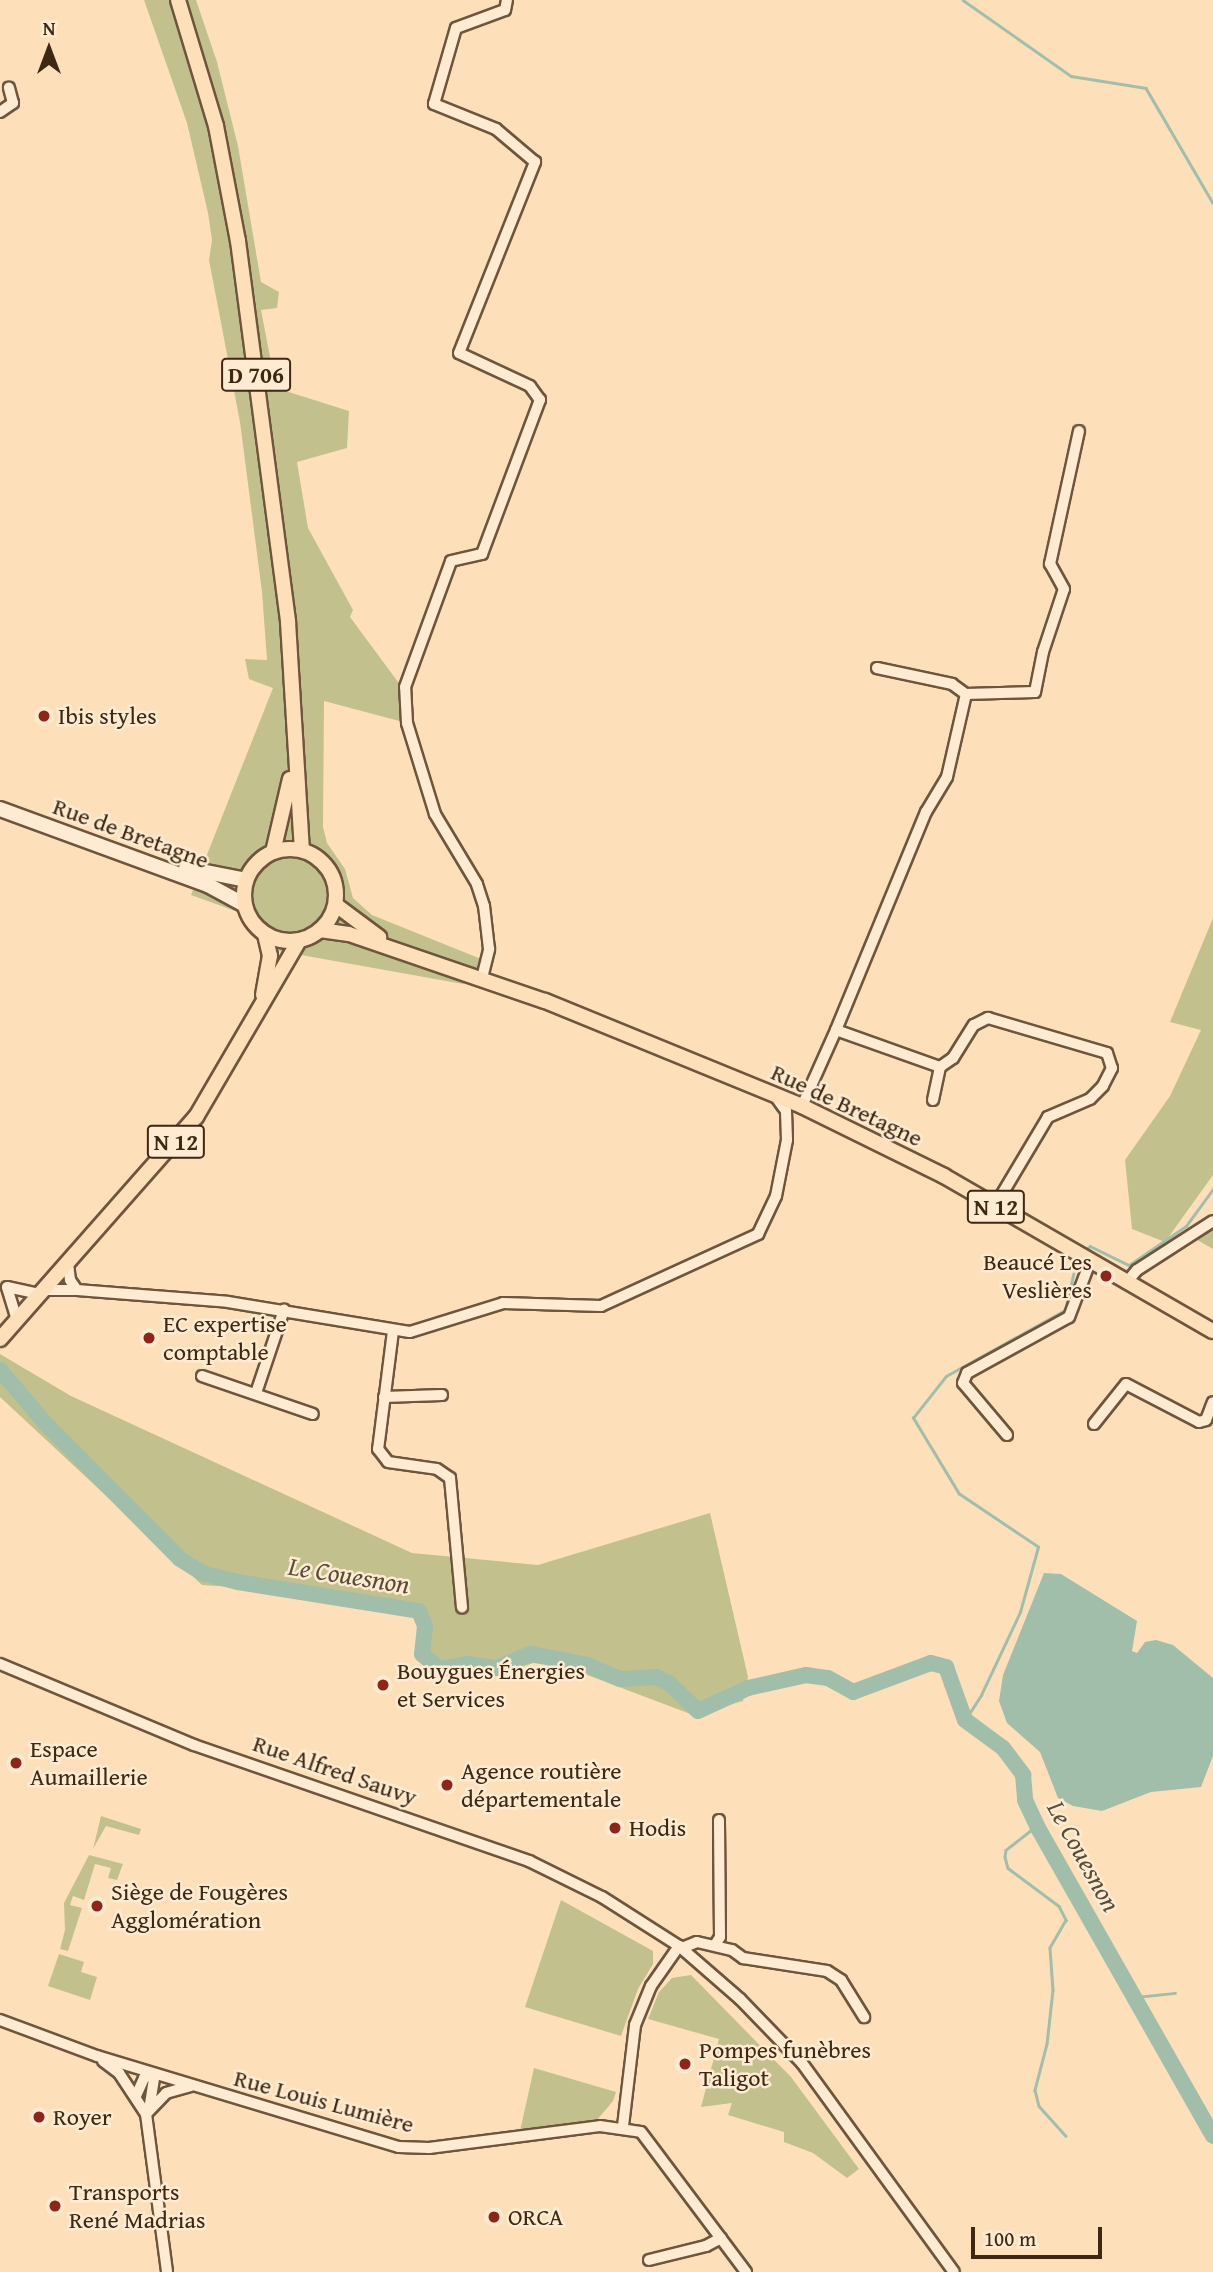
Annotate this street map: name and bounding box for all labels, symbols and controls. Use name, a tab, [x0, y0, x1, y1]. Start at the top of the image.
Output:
north arrow	[14, 14, 84, 84]
text: N	[43, 14, 55, 42]
road number: D 706	[221, 356, 291, 394]
place label: Ibis styles	[58, 702, 157, 730]
marker: Ibis styles	[36, 708, 52, 724]
street label: Rue de Bretagne	[49, 791, 213, 875]
street label: Rue de Bretagne	[767, 1057, 927, 1153]
road number: N 12	[146, 1122, 206, 1162]
road number: N 12	[966, 1188, 1026, 1226]
place label: Beaucé Les Veslières	[983, 1248, 1092, 1304]
marker: Beaucé Les Veslières	[1098, 1268, 1114, 1284]
place label: EC expertise comptable	[163, 1310, 287, 1366]
marker: EC expertise comptable	[141, 1330, 157, 1346]
water label: Le Couesnon	[286, 1550, 412, 1600]
place label: Bouygues Énergies et Services	[397, 1657, 585, 1713]
marker: Bouygues Énergies et Services	[375, 1677, 391, 1693]
street label: Rue Alfred Sauvy	[249, 1729, 421, 1811]
place label: Espace Aumaillerie	[30, 1735, 148, 1791]
marker: Espace Aumaillerie	[8, 1755, 24, 1771]
place label: Agence routière départementale	[461, 1757, 621, 1813]
marker: Agence routière départementale	[439, 1777, 455, 1793]
water label: Le Couesnon	[1041, 1795, 1127, 1917]
place label: Hodis	[629, 1814, 686, 1842]
marker: Hodis	[607, 1820, 623, 1836]
place label: Siège de Fougères Agglomération	[111, 1878, 288, 1934]
marker: Siège de Fougères Agglomération	[89, 1898, 105, 1914]
place label: Pompes funèbres Taligot	[699, 2036, 871, 2092]
marker: Pompes funèbres Taligot	[677, 2056, 693, 2072]
street label: Rue Louis Lumière	[231, 2063, 417, 2139]
place label: Royer	[53, 2103, 112, 2131]
marker: Royer	[31, 2109, 47, 2125]
place label: Transports René Madrias	[69, 2178, 205, 2234]
marker: Transports René Madrias	[47, 2198, 63, 2214]
place label: ORCA	[508, 2203, 563, 2231]
marker: ORCA	[486, 2209, 502, 2225]
scale bar	[975, 2212, 1106, 2256]
text: 100 m	[984, 2223, 1036, 2254]

